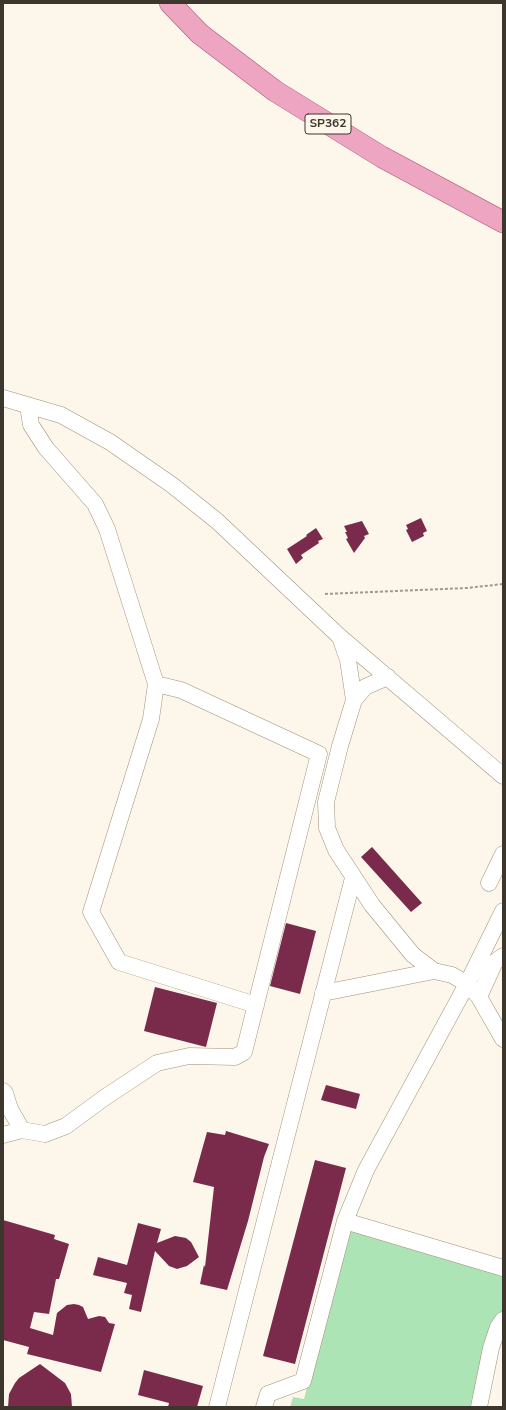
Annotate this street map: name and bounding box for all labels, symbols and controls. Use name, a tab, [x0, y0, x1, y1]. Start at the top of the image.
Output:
road number: SP362	[305, 114, 351, 134]

